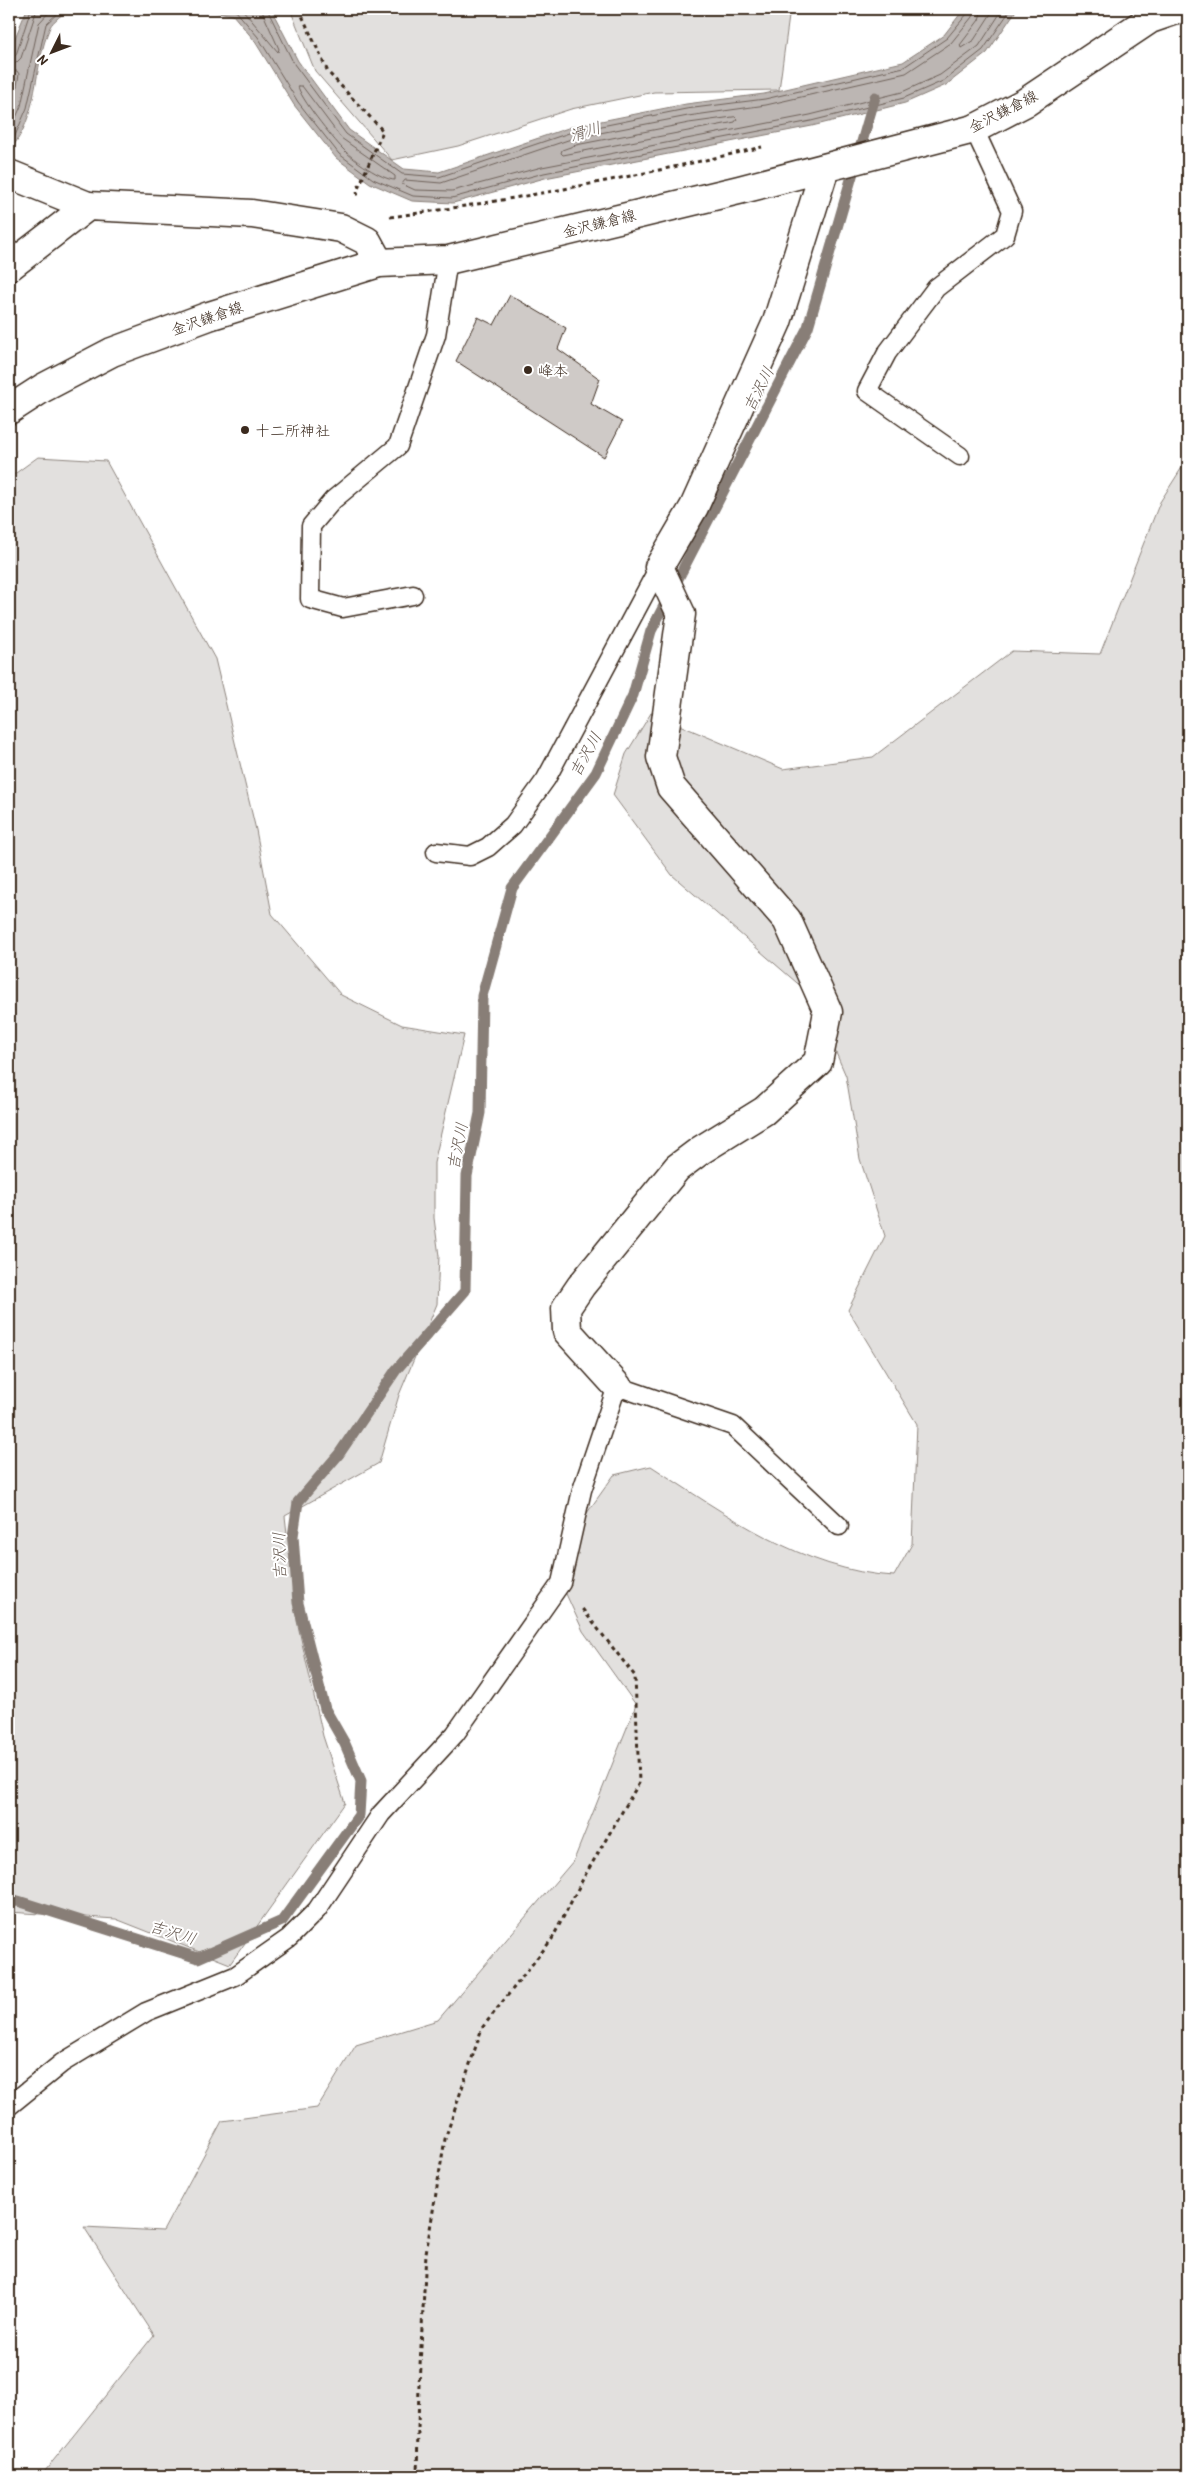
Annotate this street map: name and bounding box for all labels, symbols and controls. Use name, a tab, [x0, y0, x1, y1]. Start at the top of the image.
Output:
north arrow	[28, 28, 78, 78]
text: N	[32, 52, 52, 70]
street label: 金沢鎌倉線	[965, 85, 1041, 137]
water label: 滑川	[566, 116, 604, 146]
street label: 金沢鎌倉線	[560, 204, 638, 242]
street label: 金沢鎌倉線	[168, 296, 246, 340]
place label: 峰本	[538, 360, 568, 381]
water label: 吉沢川	[737, 363, 779, 415]
marker: 峰本	[522, 364, 534, 376]
place label: 十二所神社	[255, 420, 330, 441]
marker: 十二所神社	[239, 424, 251, 436]
water label: 吉沢川	[564, 728, 606, 780]
water label: 吉沢川	[442, 1120, 472, 1172]
water label: 吉沢川	[267, 1532, 291, 1580]
water label: 吉沢川	[147, 1914, 199, 1950]

